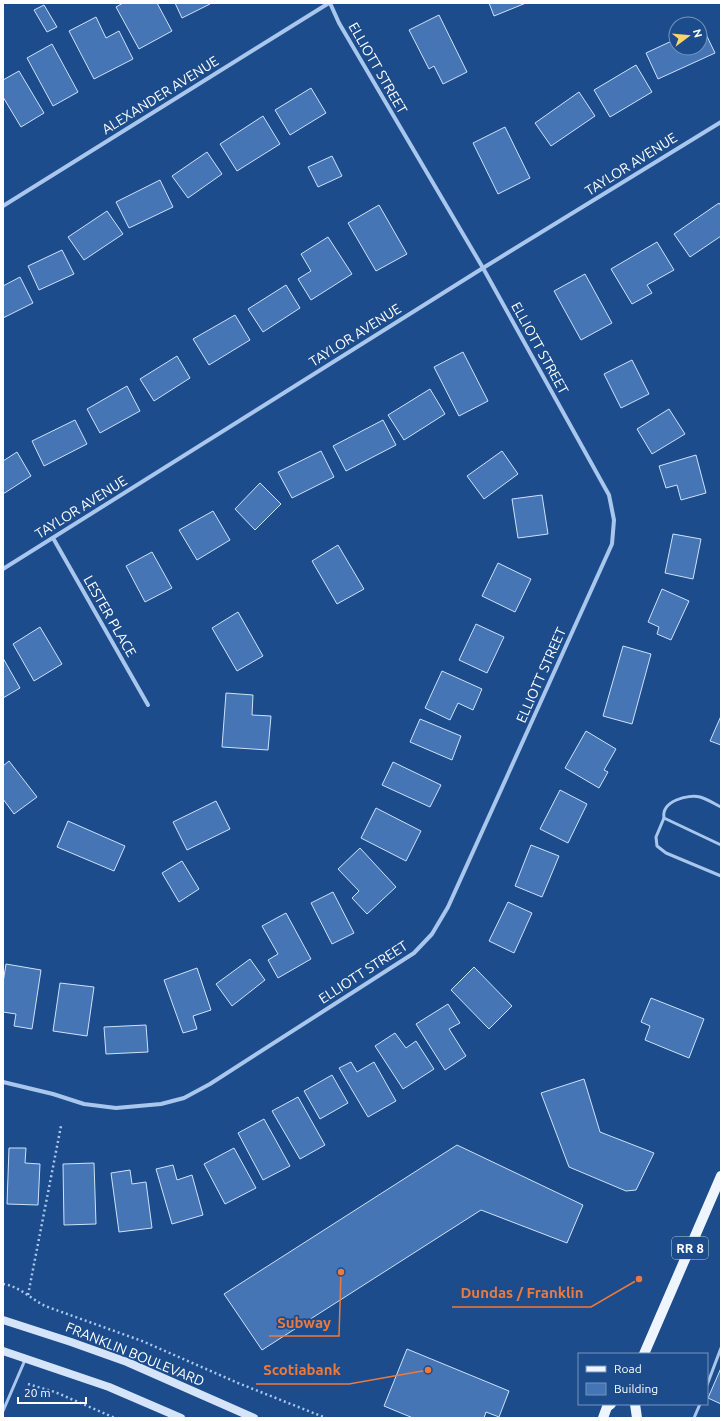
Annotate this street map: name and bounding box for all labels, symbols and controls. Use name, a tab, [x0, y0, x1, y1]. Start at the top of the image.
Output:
north arrow	[668, 16, 708, 56]
street label: ELLIOTT STREET	[345, 20, 411, 117]
text: N	[691, 28, 705, 39]
street label: ALEXANDER AVENUE	[99, 53, 221, 137]
street label: TAYLOR AVENUE	[582, 129, 680, 199]
street label: ELLIOTT STREET	[508, 299, 572, 397]
street label: TAYLOR AVENUE	[306, 300, 404, 370]
street label: TAYLOR AVENUE	[32, 472, 130, 542]
street label: LESTER PLACE	[80, 573, 140, 660]
street label: ELLIOTT STREET	[513, 625, 569, 725]
street label: ELLIOTT STREET	[316, 937, 411, 1007]
road number: RR 8	[672, 1237, 708, 1259]
callout: Dundas / Franklin	[452, 1280, 591, 1307]
text: Dundas / Franklin	[460, 1284, 584, 1301]
callout: Subway	[269, 1309, 339, 1336]
text: Subway	[277, 1314, 331, 1331]
street label: FRANKLIN BOULEVARD	[63, 1319, 207, 1389]
legend	[578, 1353, 708, 1405]
callout: Scotiabank	[256, 1357, 349, 1384]
text: Scotiabank	[263, 1361, 341, 1378]
text: Road	[614, 1362, 642, 1375]
scale bar	[18, 1379, 86, 1405]
text: Building	[614, 1382, 658, 1395]
text: 20 m	[24, 1386, 51, 1399]

